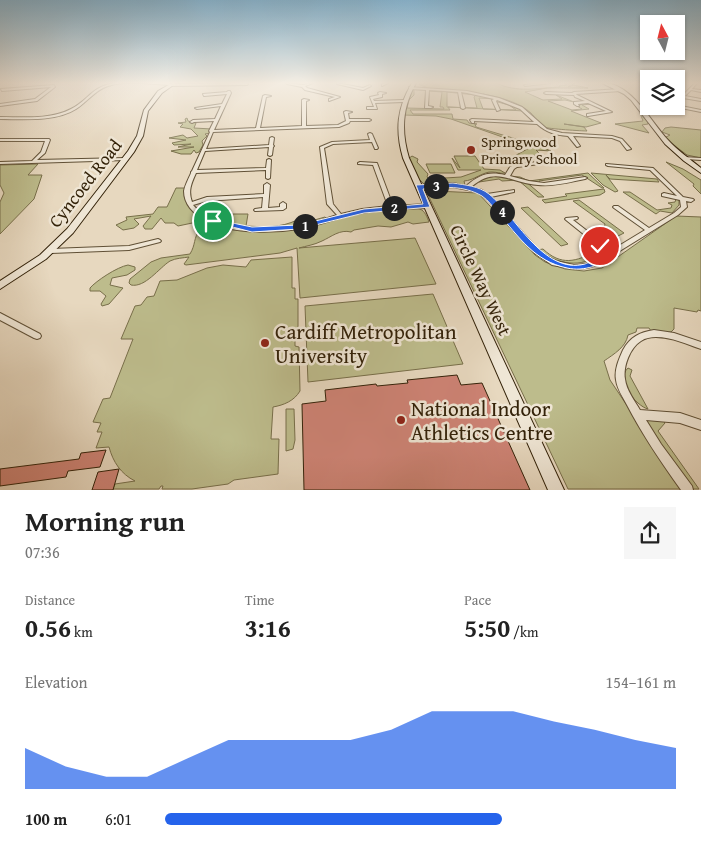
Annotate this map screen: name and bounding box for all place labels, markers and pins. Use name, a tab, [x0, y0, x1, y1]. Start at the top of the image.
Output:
place label: Springwood Primary School	[481, 131, 577, 169]
marker: Springwood Primary School	[465, 144, 477, 156]
pin: 3	[424, 174, 448, 198]
pin: 2	[382, 196, 406, 220]
pin	[192, 200, 234, 242]
pin: 4	[490, 200, 514, 224]
pin: 1	[292, 214, 318, 238]
pin	[579, 225, 621, 267]
place label: Cardiff Metropolitan University	[275, 316, 457, 371]
marker: Cardiff Metropolitan University	[259, 337, 271, 349]
place label: National Indoor Athletics Centre	[411, 393, 553, 448]
marker: National Indoor Athletics Centre	[395, 414, 407, 426]

